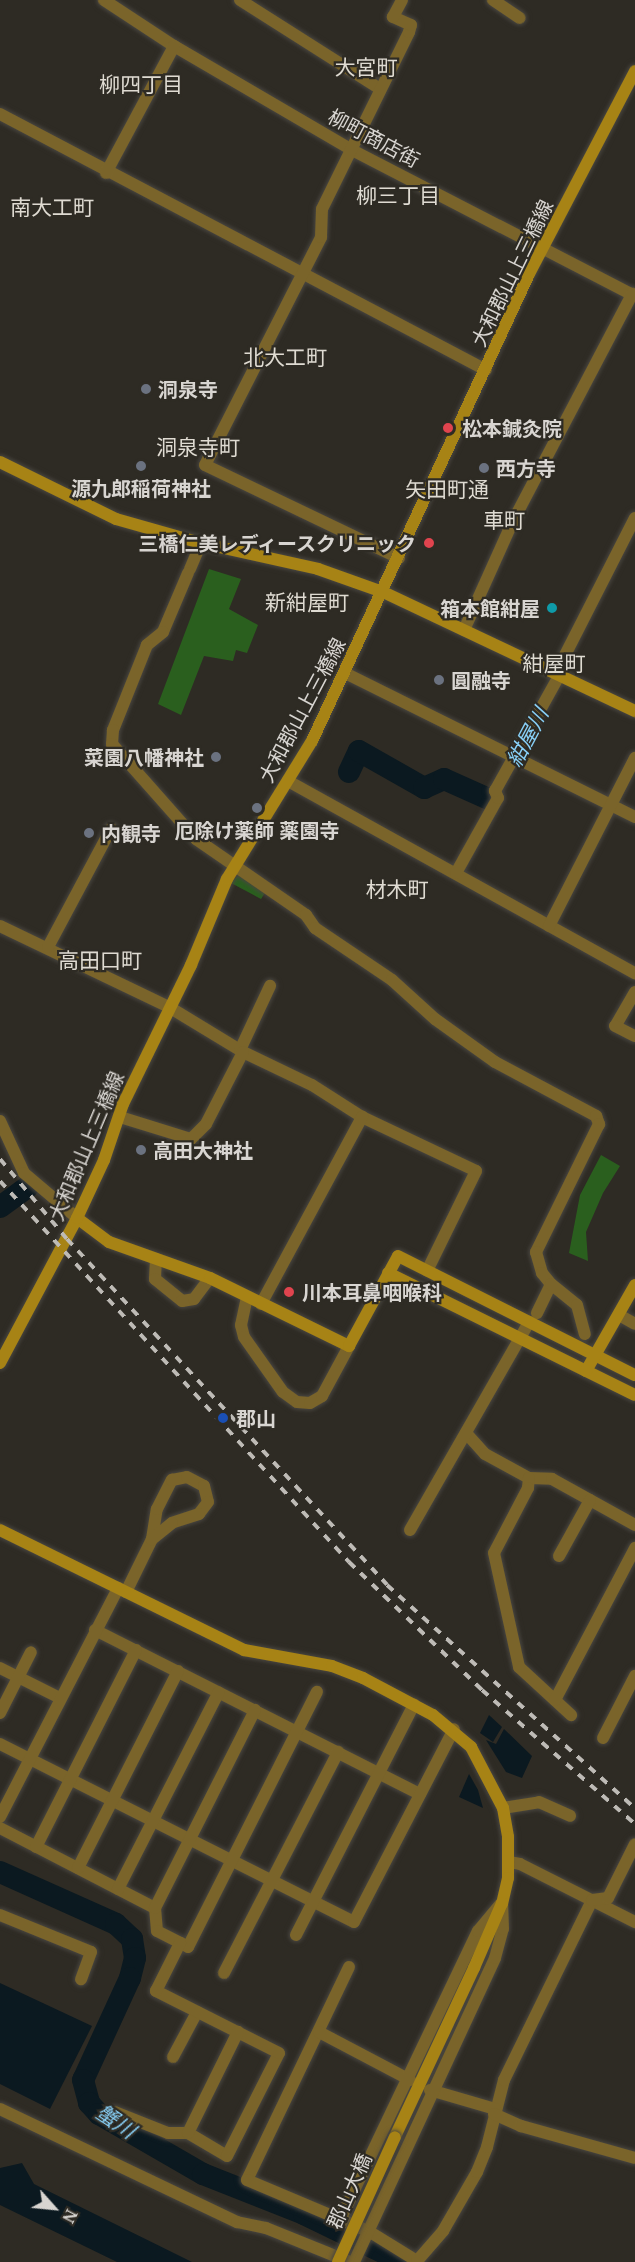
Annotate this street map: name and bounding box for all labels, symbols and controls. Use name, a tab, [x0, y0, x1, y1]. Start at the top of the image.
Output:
district label: 大宮町	[335, 54, 397, 80]
district label: 柳四丁目	[99, 71, 183, 97]
street label: 柳町商店街	[324, 104, 424, 172]
district label: 柳三丁目	[356, 182, 440, 208]
district label: 南大工町	[10, 194, 94, 220]
street label: 大和郡山上三橋線	[466, 196, 558, 350]
district label: 北大工町	[243, 344, 327, 370]
place label: 洞泉寺	[158, 377, 218, 401]
marker: 洞泉寺	[139, 382, 153, 396]
place label: 松本鍼灸院	[462, 416, 562, 440]
marker: 松本鍼灸院	[439, 419, 457, 437]
district label: 洞泉寺町	[156, 434, 240, 460]
place label: 西方寺	[496, 456, 556, 480]
marker: 源九郎稲荷神社	[134, 459, 148, 473]
marker: 西方寺	[477, 461, 491, 475]
place label: 源九郎稲荷神社	[71, 476, 211, 500]
district label: 矢田町通	[405, 476, 489, 502]
district label: 車町	[483, 507, 525, 533]
place label: 三橋仁美レディースクリニック	[136, 531, 416, 555]
marker: 三橋仁美レディースクリニック	[420, 534, 438, 552]
district label: 新紺屋町	[265, 589, 349, 615]
place label: 箱本館紺屋	[440, 596, 540, 620]
marker: 箱本館紺屋	[545, 601, 559, 615]
street label: 大和郡山上三橋線	[254, 634, 350, 786]
district label: 紺屋町	[523, 650, 585, 676]
place label: 圓融寺	[451, 668, 511, 692]
marker: 圓融寺	[432, 673, 446, 687]
water label: 紺屋川	[501, 703, 553, 771]
place label: 菜園八幡神社	[84, 745, 204, 769]
marker: 菜園八幡神社	[209, 750, 223, 764]
marker: 厄除け薬師 薬園寺	[250, 801, 264, 815]
place label: 厄除け薬師 薬園寺	[174, 818, 340, 842]
place label: 内観寺	[101, 821, 161, 845]
marker: 内観寺	[82, 826, 96, 840]
district label: 材木町	[366, 876, 428, 902]
district label: 高田口町	[58, 947, 142, 973]
street label: 大和郡山上三橋線	[44, 1068, 128, 1224]
place label: 高田大神社	[153, 1138, 253, 1162]
marker: 高田大神社	[134, 1143, 148, 1157]
place label: 川本耳鼻咽喉科	[302, 1280, 442, 1304]
marker: 川本耳鼻咽喉科	[280, 1283, 298, 1301]
place label: 郡山	[236, 1406, 276, 1430]
marker: 郡山	[214, 1409, 232, 1427]
water label: 蟹川	[92, 2099, 140, 2143]
street label: 郡山大橋	[322, 2150, 376, 2232]
north arrow	[24, 2178, 84, 2238]
text: N	[57, 2206, 83, 2227]

